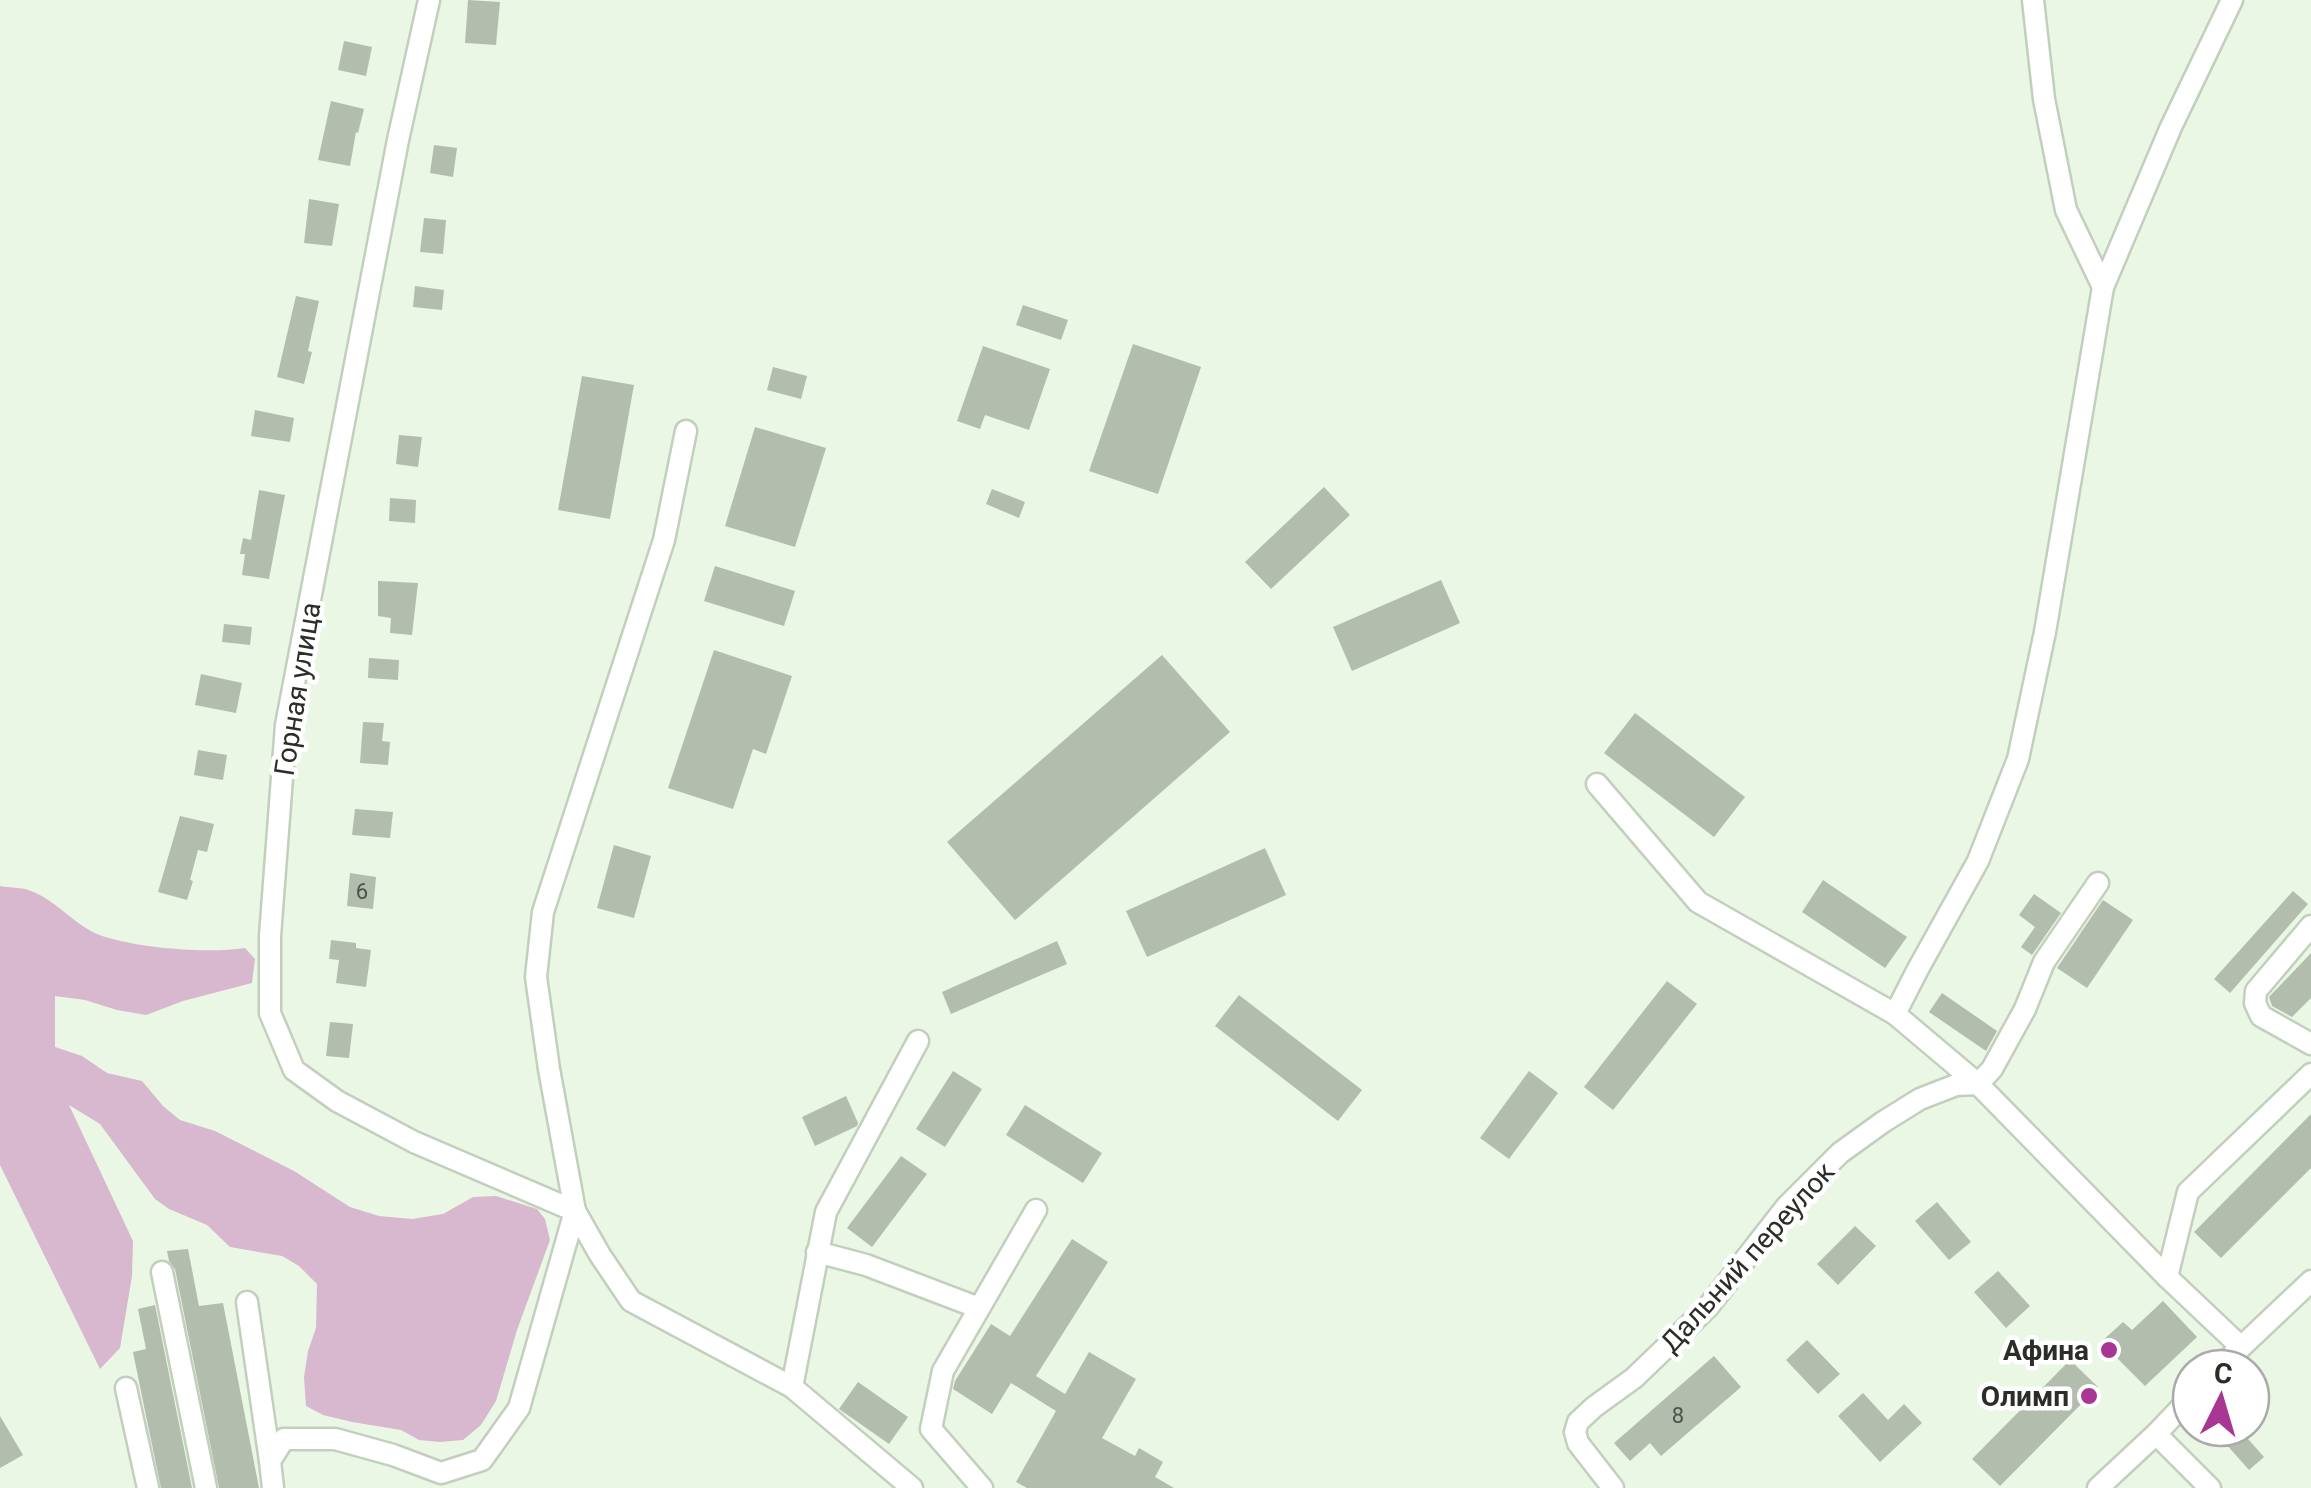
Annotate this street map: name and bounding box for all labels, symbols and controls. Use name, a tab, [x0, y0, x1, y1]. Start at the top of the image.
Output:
street label: Горная улица	[267, 600, 327, 778]
house number: 6	[356, 879, 368, 904]
street label: Дальний переулок	[1653, 1155, 1841, 1359]
place label: Афина	[2003, 1334, 2089, 1367]
marker: Афина	[2098, 1339, 2120, 1361]
north arrow	[2171, 1348, 2271, 1448]
text: С	[2213, 1356, 2234, 1391]
place label: Олимп	[1981, 1380, 2069, 1413]
marker: Олимп	[2078, 1385, 2100, 1407]
house number: 8	[1672, 1403, 1684, 1428]

